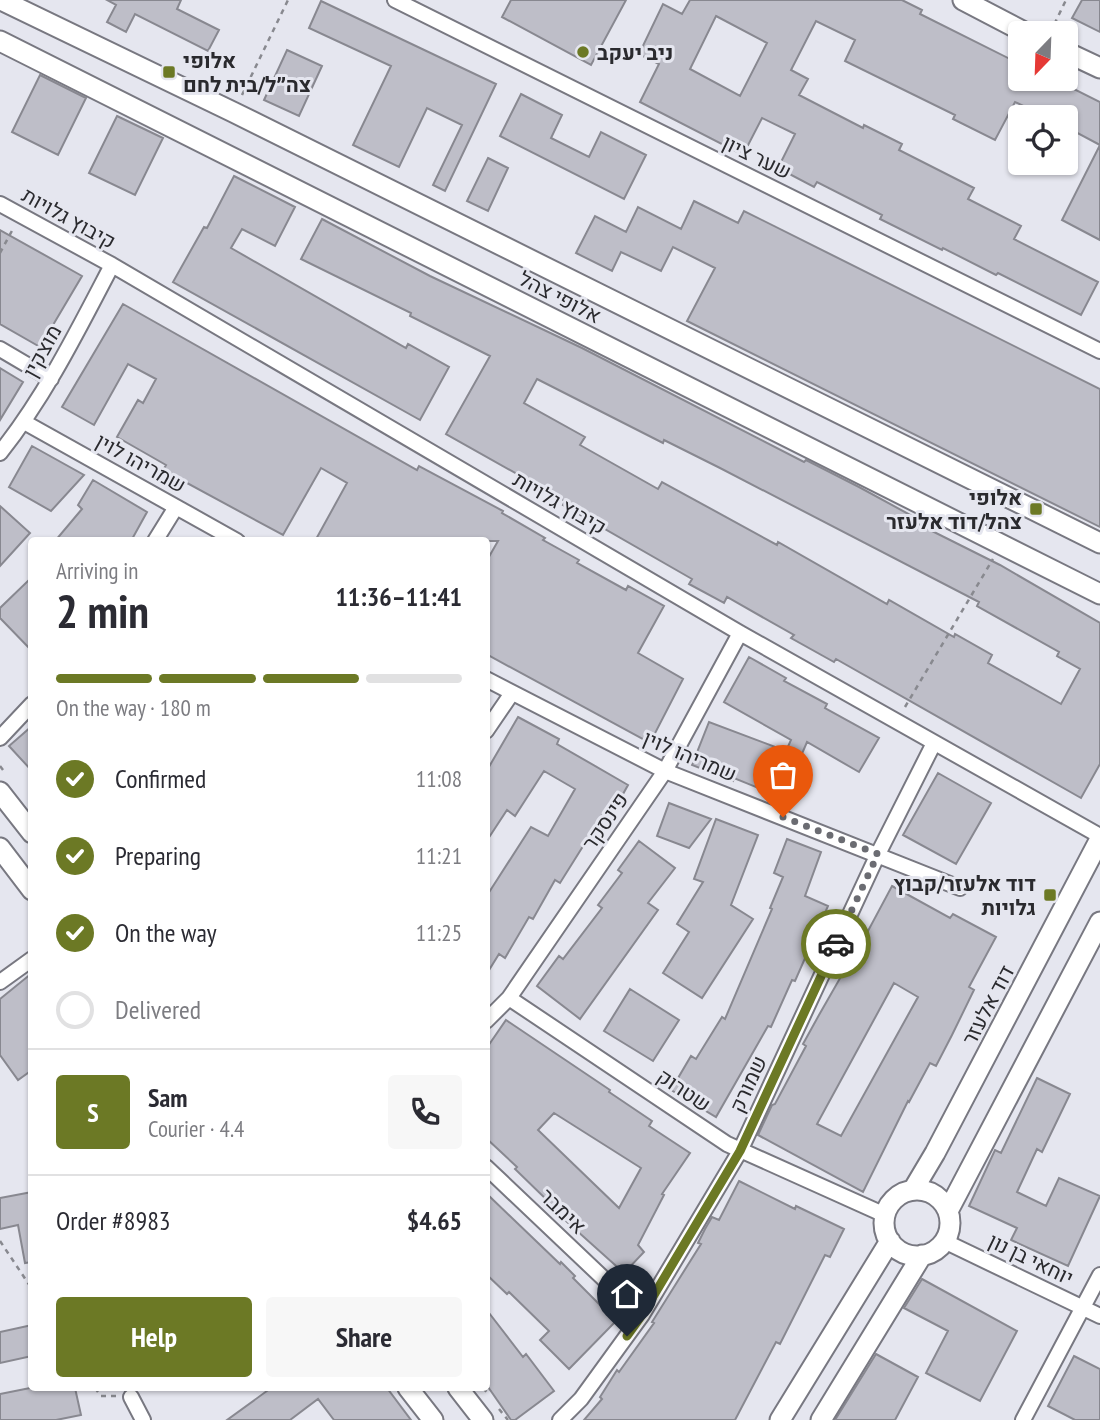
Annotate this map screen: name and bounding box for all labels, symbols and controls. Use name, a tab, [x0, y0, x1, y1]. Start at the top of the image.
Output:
north arrow	[1008, 21, 1078, 91]
map controls	[1008, 21, 1078, 175]
place label: ניב יעקב	[597, 39, 673, 66]
marker: ניב יעקב	[575, 44, 591, 60]
place label: אלופי צה״ל/בית לחם	[183, 47, 311, 98]
marker: אלופי צה״ל/בית לחם	[161, 64, 177, 80]
button: locate	[1008, 105, 1078, 175]
street label: שער ציון	[718, 129, 796, 185]
street label: קיבוץ גלויות	[17, 181, 121, 255]
street label: אלופי צהל	[514, 265, 606, 329]
street label: מוצקין	[17, 320, 67, 382]
street label: שמריהו לוין	[91, 427, 191, 499]
street label: קיבוץ גלויות	[509, 466, 611, 540]
place label: אלופי צהל/דוד אלעזר	[886, 484, 1022, 535]
marker: אלופי צהל/דוד אלעזר	[1028, 501, 1044, 517]
text: Arriving in	[56, 556, 138, 585]
text: 11:36–11:41	[335, 580, 462, 613]
text: 2 min	[56, 581, 149, 641]
text: On the way · 180 m	[56, 693, 211, 722]
street label: שמריהו לוין	[639, 724, 741, 788]
pin	[753, 745, 813, 817]
icon: bag	[764, 756, 802, 794]
icon: check	[56, 760, 94, 798]
text: Confirmed	[115, 762, 206, 795]
text: 11:08	[416, 764, 462, 793]
street label: פינסקר	[576, 787, 634, 855]
icon: check	[56, 837, 94, 875]
text: Preparing	[115, 839, 201, 872]
text: 11:21	[416, 841, 462, 870]
place label: דוד אלעזר/קבוץ גלויות	[893, 870, 1036, 921]
marker: דוד אלעזר/קבוץ גלויות	[1042, 887, 1058, 903]
courier	[801, 909, 871, 979]
icon: check	[56, 914, 94, 952]
text: On the way	[115, 916, 217, 949]
text: 11:25	[416, 918, 462, 947]
icon: car	[817, 925, 855, 963]
street label: דוד אלעזר	[956, 960, 1020, 1050]
text: Delivered	[115, 993, 201, 1026]
street label: שמורק	[723, 1051, 773, 1117]
street label: שטרוק	[652, 1062, 716, 1118]
button: phone	[388, 1075, 462, 1149]
text: Sam	[148, 1081, 187, 1114]
text: S	[87, 1096, 99, 1129]
text: Courier · 4.4	[148, 1114, 244, 1143]
street label: אימבר	[534, 1182, 592, 1240]
text: Order #8983	[56, 1204, 171, 1237]
text: $4.65	[407, 1204, 462, 1237]
street label: יוחאי בן נון	[984, 1227, 1078, 1291]
pin	[597, 1264, 657, 1336]
icon: home	[608, 1275, 646, 1313]
button: Help	[56, 1297, 252, 1377]
button: Share	[266, 1297, 462, 1377]

